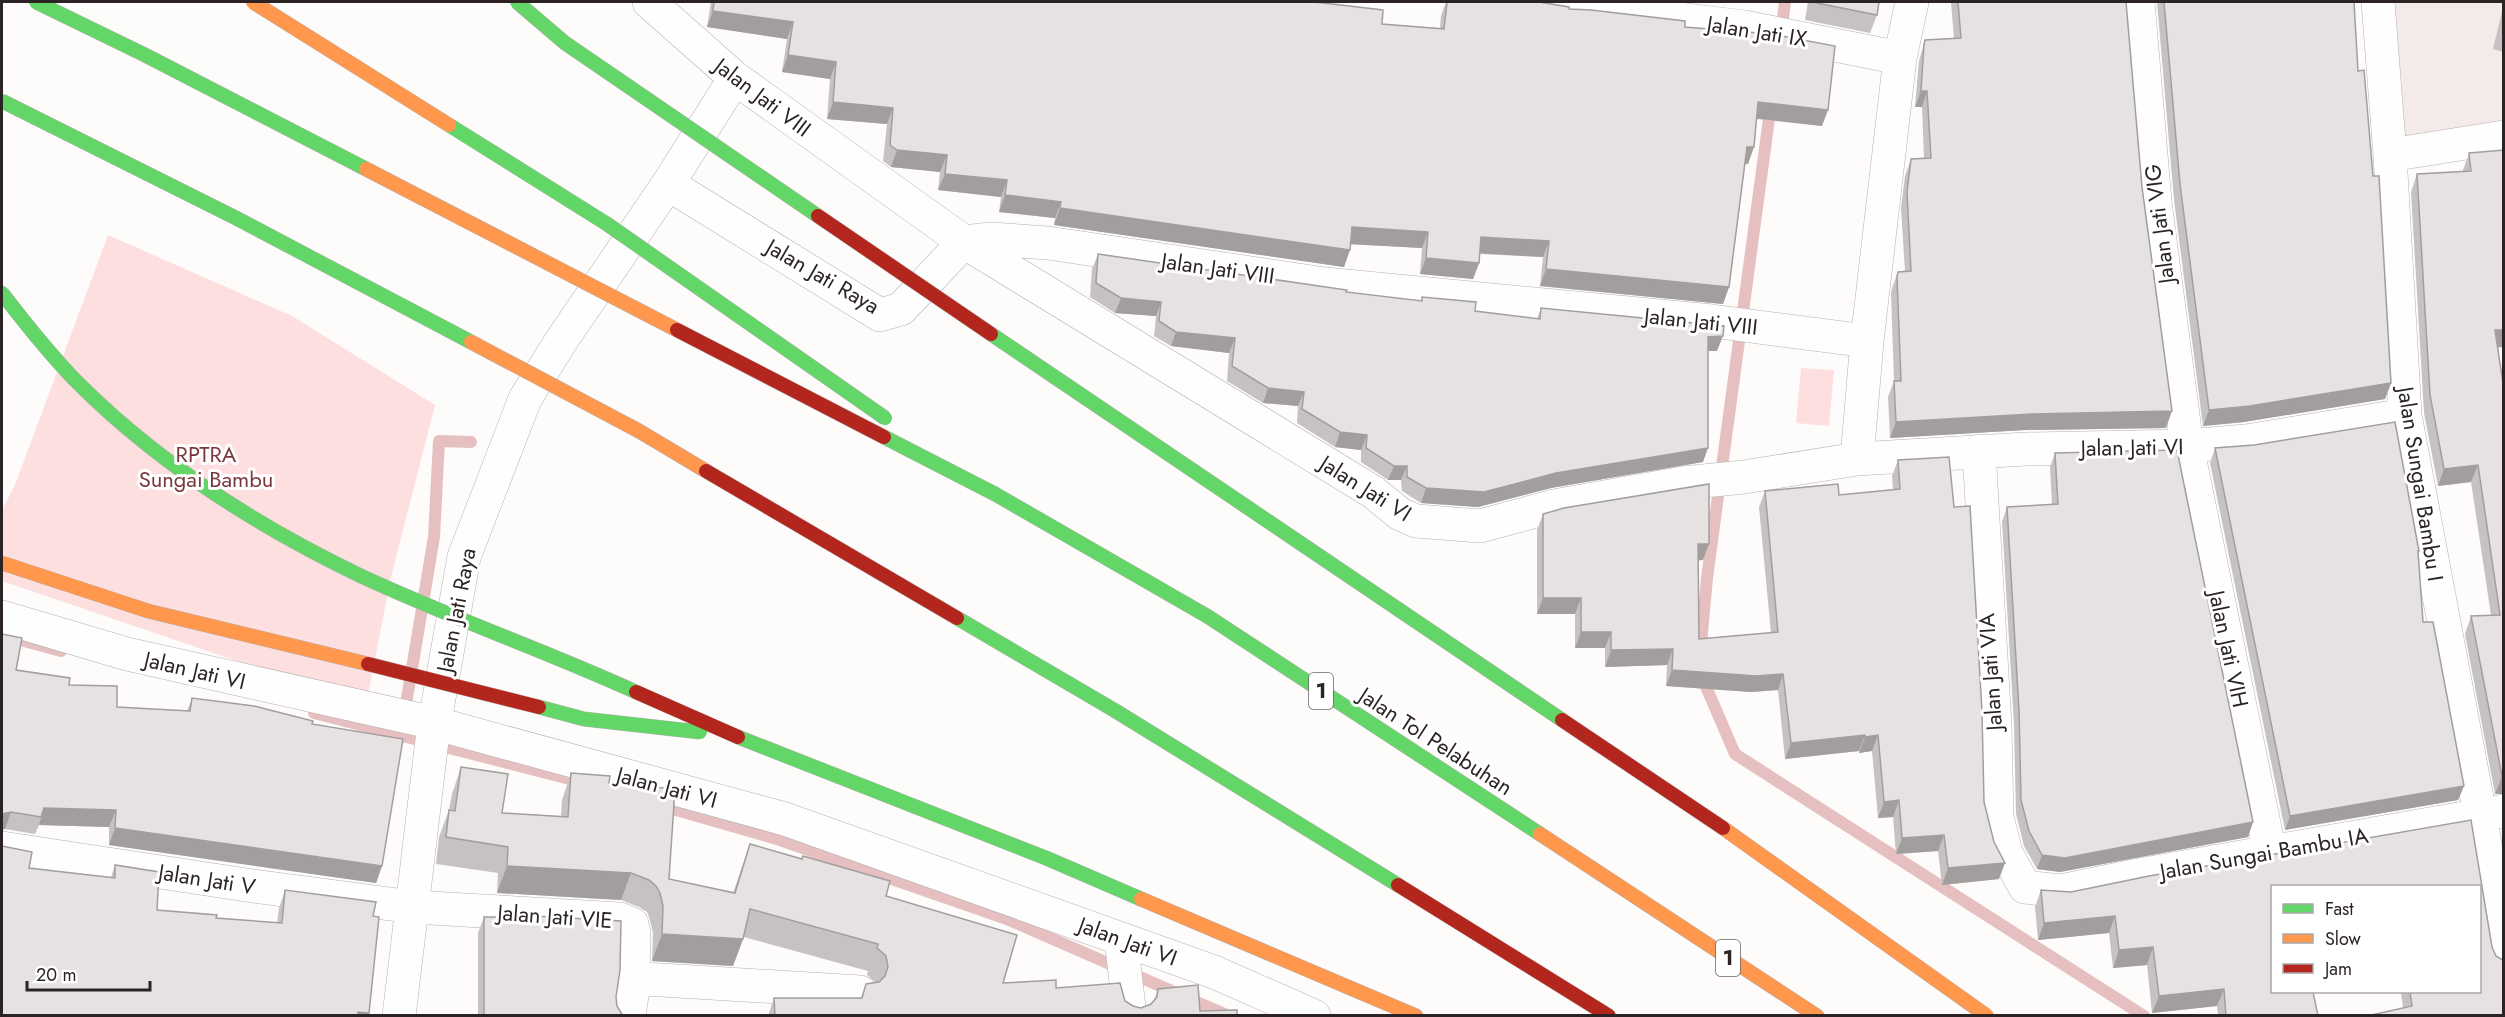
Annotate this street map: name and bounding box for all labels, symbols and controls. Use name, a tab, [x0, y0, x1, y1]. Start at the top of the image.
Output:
street label: Jalan Jati IX	[1702, 7, 1809, 55]
street label: Jalan Jati VIII	[706, 48, 818, 144]
street label: Jalan Jati VIG	[2136, 162, 2183, 289]
street label: Jalan Jati Raya	[758, 229, 886, 321]
street label: Jalan Jati VIII	[1156, 244, 1277, 292]
street label: Jalan Jati VIII	[1640, 299, 1759, 343]
street label: Jalan Sungai Bambu I	[2389, 382, 2452, 583]
street label: Jalan Jati VI	[2077, 430, 2184, 464]
park label: RPTRA Sungai Bambu	[139, 438, 273, 495]
street label: Jalan Jati VI	[1311, 446, 1418, 529]
street label: Jalan Jati Raya	[428, 545, 484, 678]
street label: Jalan Jati VIH	[2200, 585, 2257, 710]
street label: Jalan Jati VIA	[1970, 612, 2010, 735]
street label: Jalan Jati VI	[138, 642, 249, 697]
road number: 1	[1309, 673, 1333, 709]
street label: Jalan Tol Pelabuhan	[1350, 678, 1519, 803]
street label: Jalan Jati VI	[610, 757, 721, 816]
street label: Jalan Sungai Bambu IA	[2154, 819, 2371, 888]
street label: Jalan Jati V	[153, 855, 258, 903]
legend	[2271, 885, 2481, 993]
street label: Jalan Jati VIE	[493, 896, 614, 936]
text: Fast	[2325, 896, 2354, 922]
street label: Jalan Jati VI	[1071, 907, 1182, 974]
text: Slow	[2325, 926, 2362, 952]
road number: 1	[1716, 940, 1740, 976]
scale bar	[27, 954, 150, 992]
text: Jam	[2323, 956, 2352, 982]
text: 20 m	[36, 962, 76, 988]

